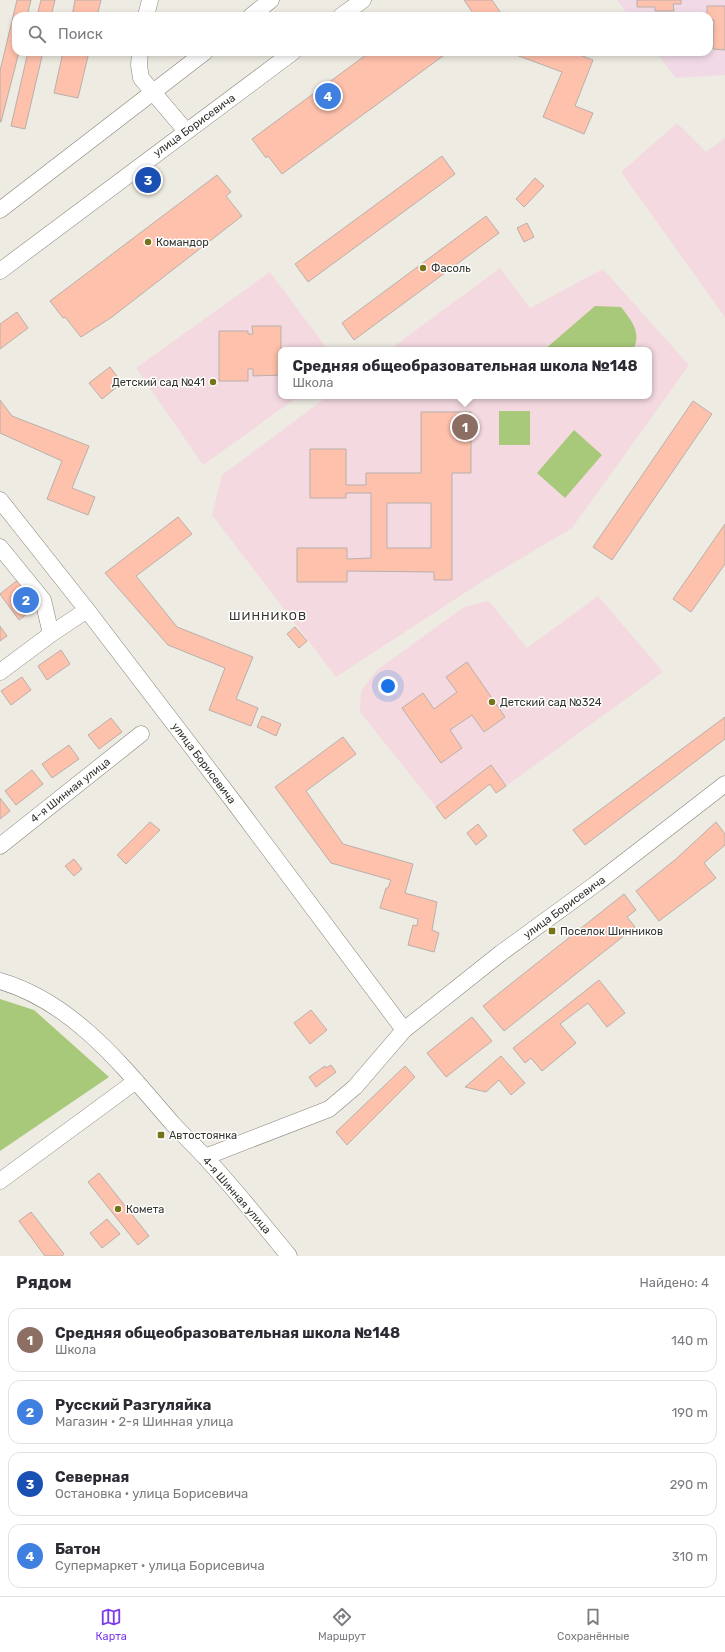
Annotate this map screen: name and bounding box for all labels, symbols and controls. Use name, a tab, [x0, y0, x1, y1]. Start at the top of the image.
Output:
search box	[12, 12, 713, 56]
icon: search	[26, 23, 48, 45]
text: Поиск	[58, 25, 103, 43]
pin: 4	[315, 81, 341, 111]
street label: улица Борисевича	[151, 91, 238, 160]
pin: 3	[135, 165, 161, 195]
place label: Командор	[156, 236, 209, 249]
marker: Командор	[143, 237, 153, 247]
place label: Фасоль	[431, 262, 471, 275]
marker: Фасоль	[418, 263, 428, 273]
popup	[278, 347, 652, 399]
text: Средняя общеобразовательная школа №148	[292, 357, 638, 375]
text: Школа	[292, 375, 334, 390]
place label: Детский сад №41	[112, 376, 205, 389]
marker: Детский сад №41	[208, 377, 218, 387]
pin: 1	[452, 412, 478, 442]
pin: 2	[13, 585, 39, 615]
district label: ШИННИКОВ	[229, 609, 307, 623]
your location	[378, 676, 398, 696]
place label: Детский сад №324	[500, 696, 602, 709]
marker: Детский сад №324	[487, 697, 497, 707]
street label: улица Борисевича	[169, 720, 238, 806]
street label: 4-я Шинная улица	[28, 755, 113, 826]
street label: улица Борисевича	[521, 873, 608, 942]
place label: Поселок Шинников	[560, 925, 663, 938]
marker: Поселок Шинников	[547, 926, 557, 936]
place label: Автостоянка	[169, 1129, 237, 1142]
marker: Автостоянка	[156, 1130, 166, 1140]
street label: 4-я Шинная улица	[200, 1154, 274, 1237]
place label: Комета	[126, 1203, 164, 1216]
marker: Комета	[113, 1204, 123, 1214]
text: Рядом	[16, 1272, 72, 1292]
text: Найдено: 4	[640, 1275, 709, 1290]
text: Средняя общеобразовательная школа №148	[55, 1324, 400, 1342]
text: 1	[27, 1333, 33, 1348]
text: 140 m	[671, 1333, 708, 1348]
text: Школа	[55, 1342, 96, 1357]
text: Русский Разгуляйка	[55, 1396, 211, 1414]
text: 2	[26, 1405, 34, 1420]
text: 190 m	[672, 1405, 708, 1420]
text: Магазин · 2-я Шинная улица	[55, 1414, 233, 1429]
text: Северная	[55, 1468, 129, 1486]
text: 3	[26, 1477, 34, 1492]
text: 290 m	[670, 1477, 708, 1492]
text: Остановка · улица Борисевича	[55, 1486, 248, 1501]
text: Батон	[55, 1540, 101, 1558]
text: 4	[26, 1549, 34, 1564]
text: 310 m	[672, 1549, 708, 1564]
text: Супермаркет · улица Борисевича	[55, 1558, 265, 1573]
tab: Карта	[96, 1606, 127, 1643]
tab: Маршрут	[318, 1606, 366, 1643]
tab: Сохранённые	[557, 1606, 629, 1643]

